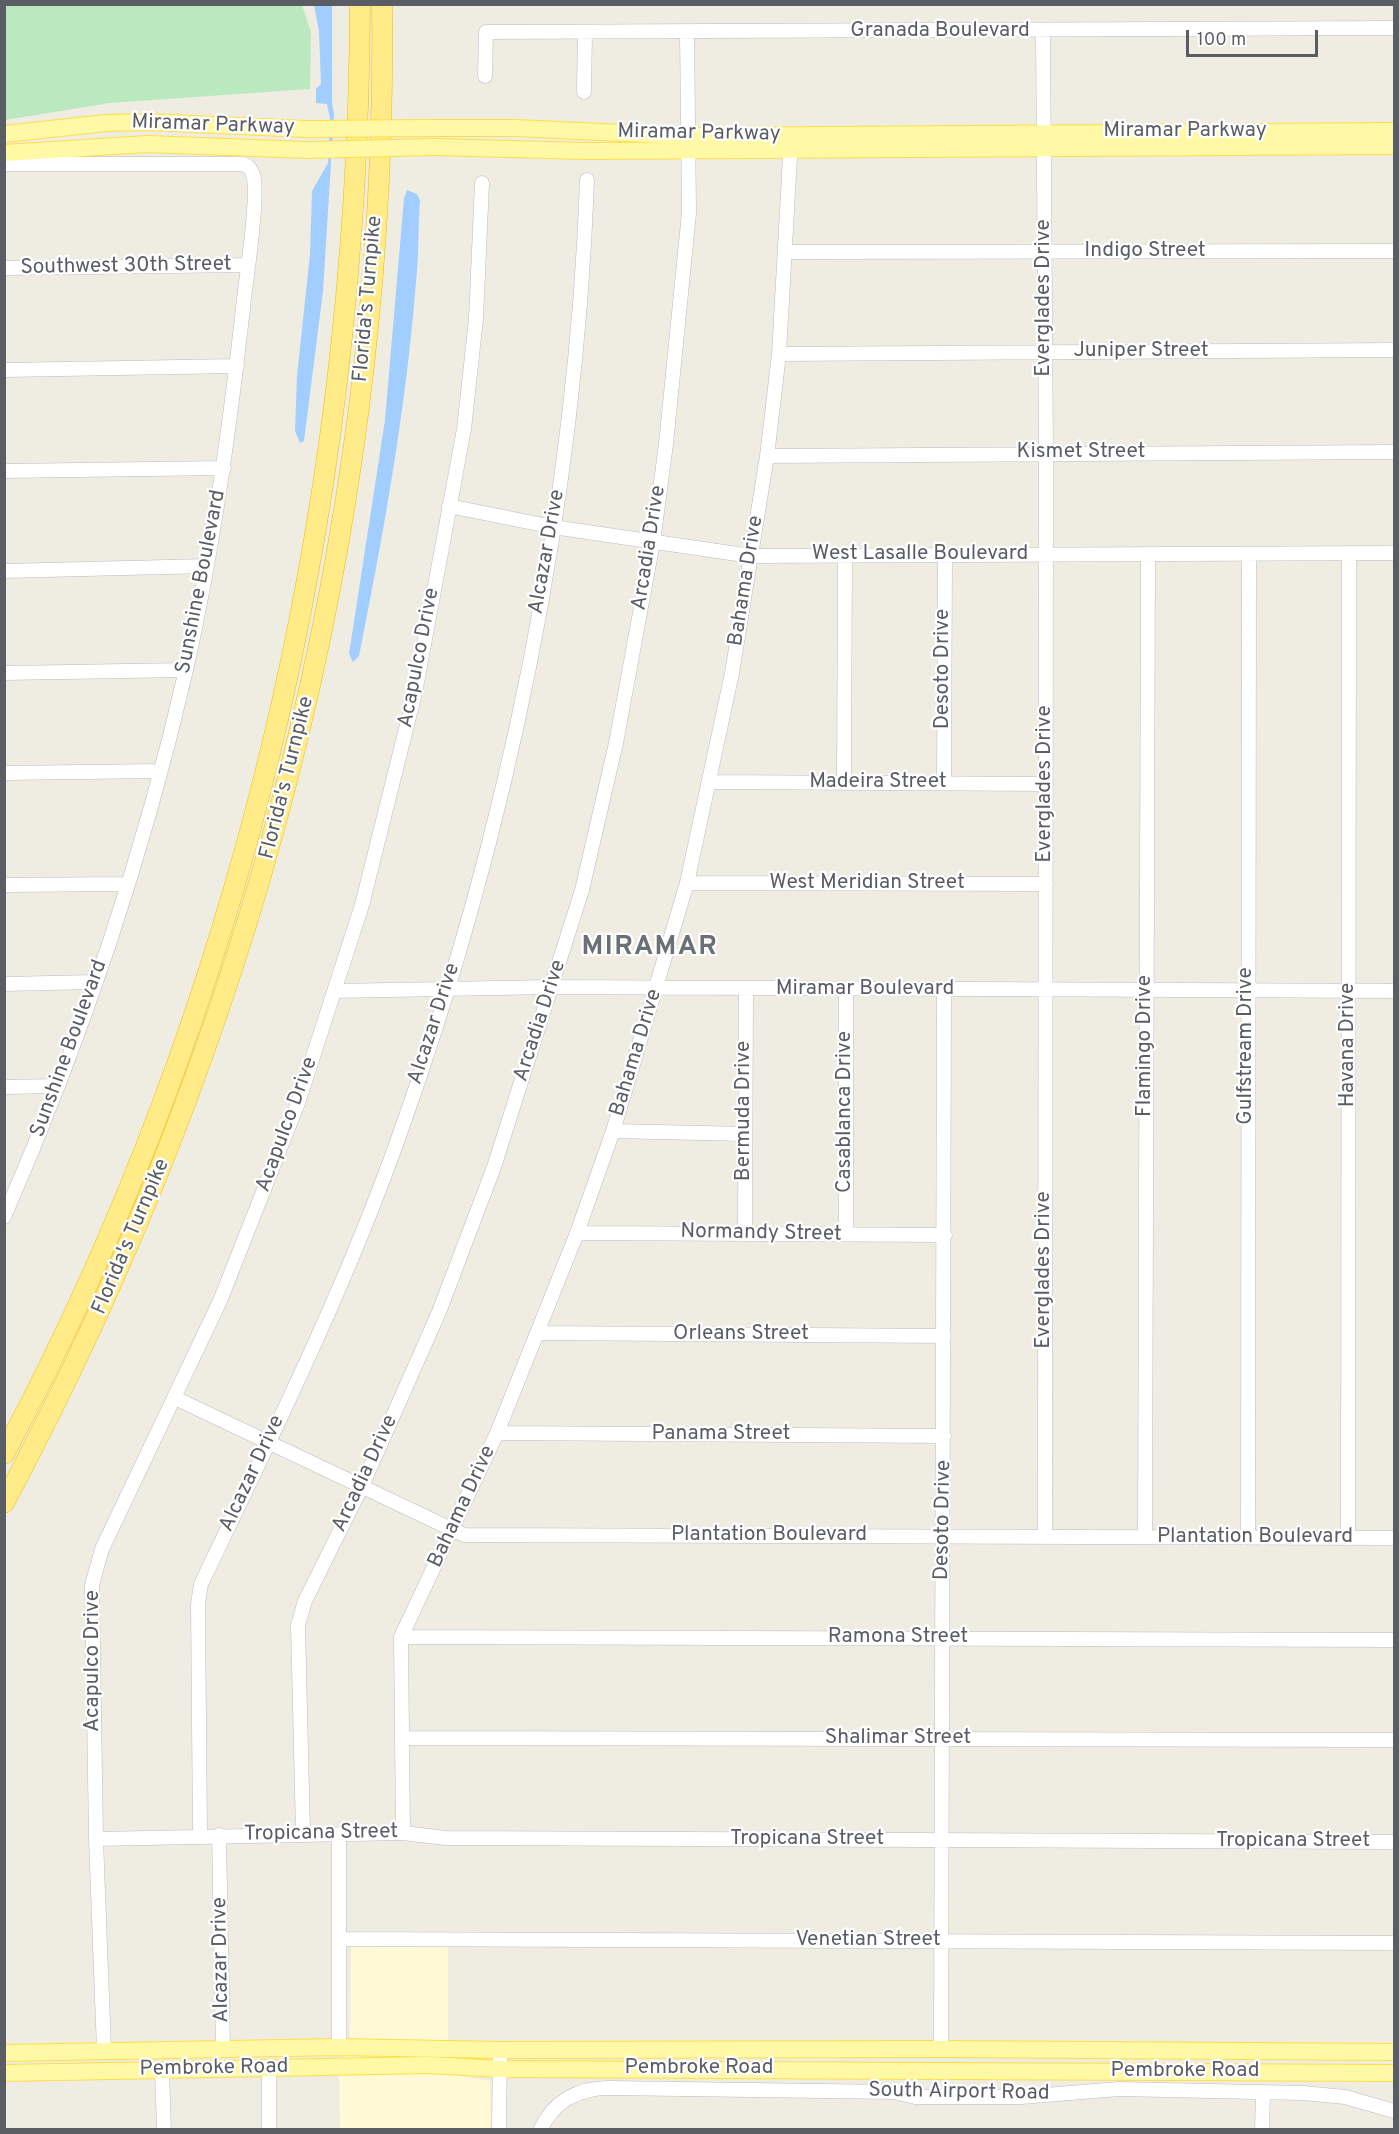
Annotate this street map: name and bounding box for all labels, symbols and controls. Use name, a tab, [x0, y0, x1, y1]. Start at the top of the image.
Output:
scale bar	[1189, 18, 1321, 56]
street label: Granada Boulevard	[850, 19, 1030, 45]
text: 100 m	[1197, 29, 1246, 52]
street label: Miramar Parkway	[131, 111, 295, 141]
street label: Miramar Parkway	[1103, 119, 1267, 145]
street label: Miramar Parkway	[617, 120, 781, 148]
street label: Florida's Turnpike	[349, 215, 389, 383]
street label: Everglades Drive	[1032, 219, 1058, 377]
street label: Indigo Street	[1084, 239, 1206, 265]
street label: Southwest 30th Street	[20, 253, 232, 281]
street label: Juniper Street	[1073, 339, 1209, 365]
street label: Kismet Street	[1017, 440, 1145, 466]
street label: Arcadia Drive	[628, 484, 672, 612]
street label: Sunshine Boulevard	[172, 488, 232, 676]
street label: Alcazar Drive	[525, 488, 571, 616]
street label: Bahama Drive	[724, 514, 770, 648]
street label: West Lasalle Boulevard	[812, 542, 1028, 568]
street label: Acapulco Drive	[394, 586, 446, 730]
street label: Desoto Drive	[931, 609, 957, 729]
street label: Florida's Turnpike	[256, 694, 320, 862]
street label: Everglades Drive	[1033, 705, 1059, 863]
street label: Madeira Street	[809, 770, 947, 796]
street label: West Meridian Street	[769, 871, 965, 897]
district label: MIRAMAR	[582, 933, 718, 965]
street label: Sunshine Boulevard	[26, 957, 114, 1141]
street label: Arcadia Drive	[509, 957, 573, 1085]
street label: Alcazar Drive	[404, 960, 466, 1088]
street label: Gulfstream Drive	[1234, 967, 1260, 1125]
street label: Flamingo Drive	[1133, 975, 1159, 1117]
street label: Miramar Boulevard	[776, 977, 954, 1003]
street label: Havana Drive	[1336, 983, 1362, 1107]
street label: Bahama Drive	[606, 986, 668, 1120]
street label: Casablanca Drive	[833, 1031, 859, 1193]
street label: Bermuda Drive	[732, 1041, 758, 1181]
street label: Acapulco Drive	[252, 1054, 324, 1196]
street label: Florida's Turnpike	[88, 1155, 176, 1319]
street label: Everglades Drive	[1032, 1191, 1058, 1349]
street label: Normandy Street	[680, 1220, 842, 1248]
street label: Orleans Street	[673, 1322, 809, 1348]
street label: Arcadia Drive	[328, 1411, 404, 1537]
street label: Alcazar Drive	[215, 1412, 291, 1536]
street label: Panama Street	[651, 1422, 791, 1448]
street label: Bahama Drive	[424, 1442, 502, 1572]
street label: Desoto Drive	[930, 1460, 958, 1580]
street label: Plantation Boulevard	[671, 1523, 867, 1549]
street label: Plantation Boulevard	[1157, 1525, 1353, 1551]
street label: Acapulco Drive	[81, 1590, 107, 1732]
street label: Ramona Street	[828, 1625, 968, 1651]
street label: Shalimar Street	[825, 1726, 971, 1752]
street label: Tropicana Street	[244, 1820, 398, 1848]
street label: Tropicana Street	[730, 1827, 884, 1853]
street label: Tropicana Street	[1216, 1829, 1370, 1855]
street label: Alcazar Drive	[208, 1897, 236, 2023]
street label: Venetian Street	[795, 1928, 941, 1954]
street label: Pembroke Road	[139, 2055, 289, 2083]
street label: Pembroke Road	[624, 2056, 774, 2082]
street label: Pembroke Road	[1110, 2059, 1260, 2085]
street label: South Airport Road	[868, 2079, 1050, 2107]

